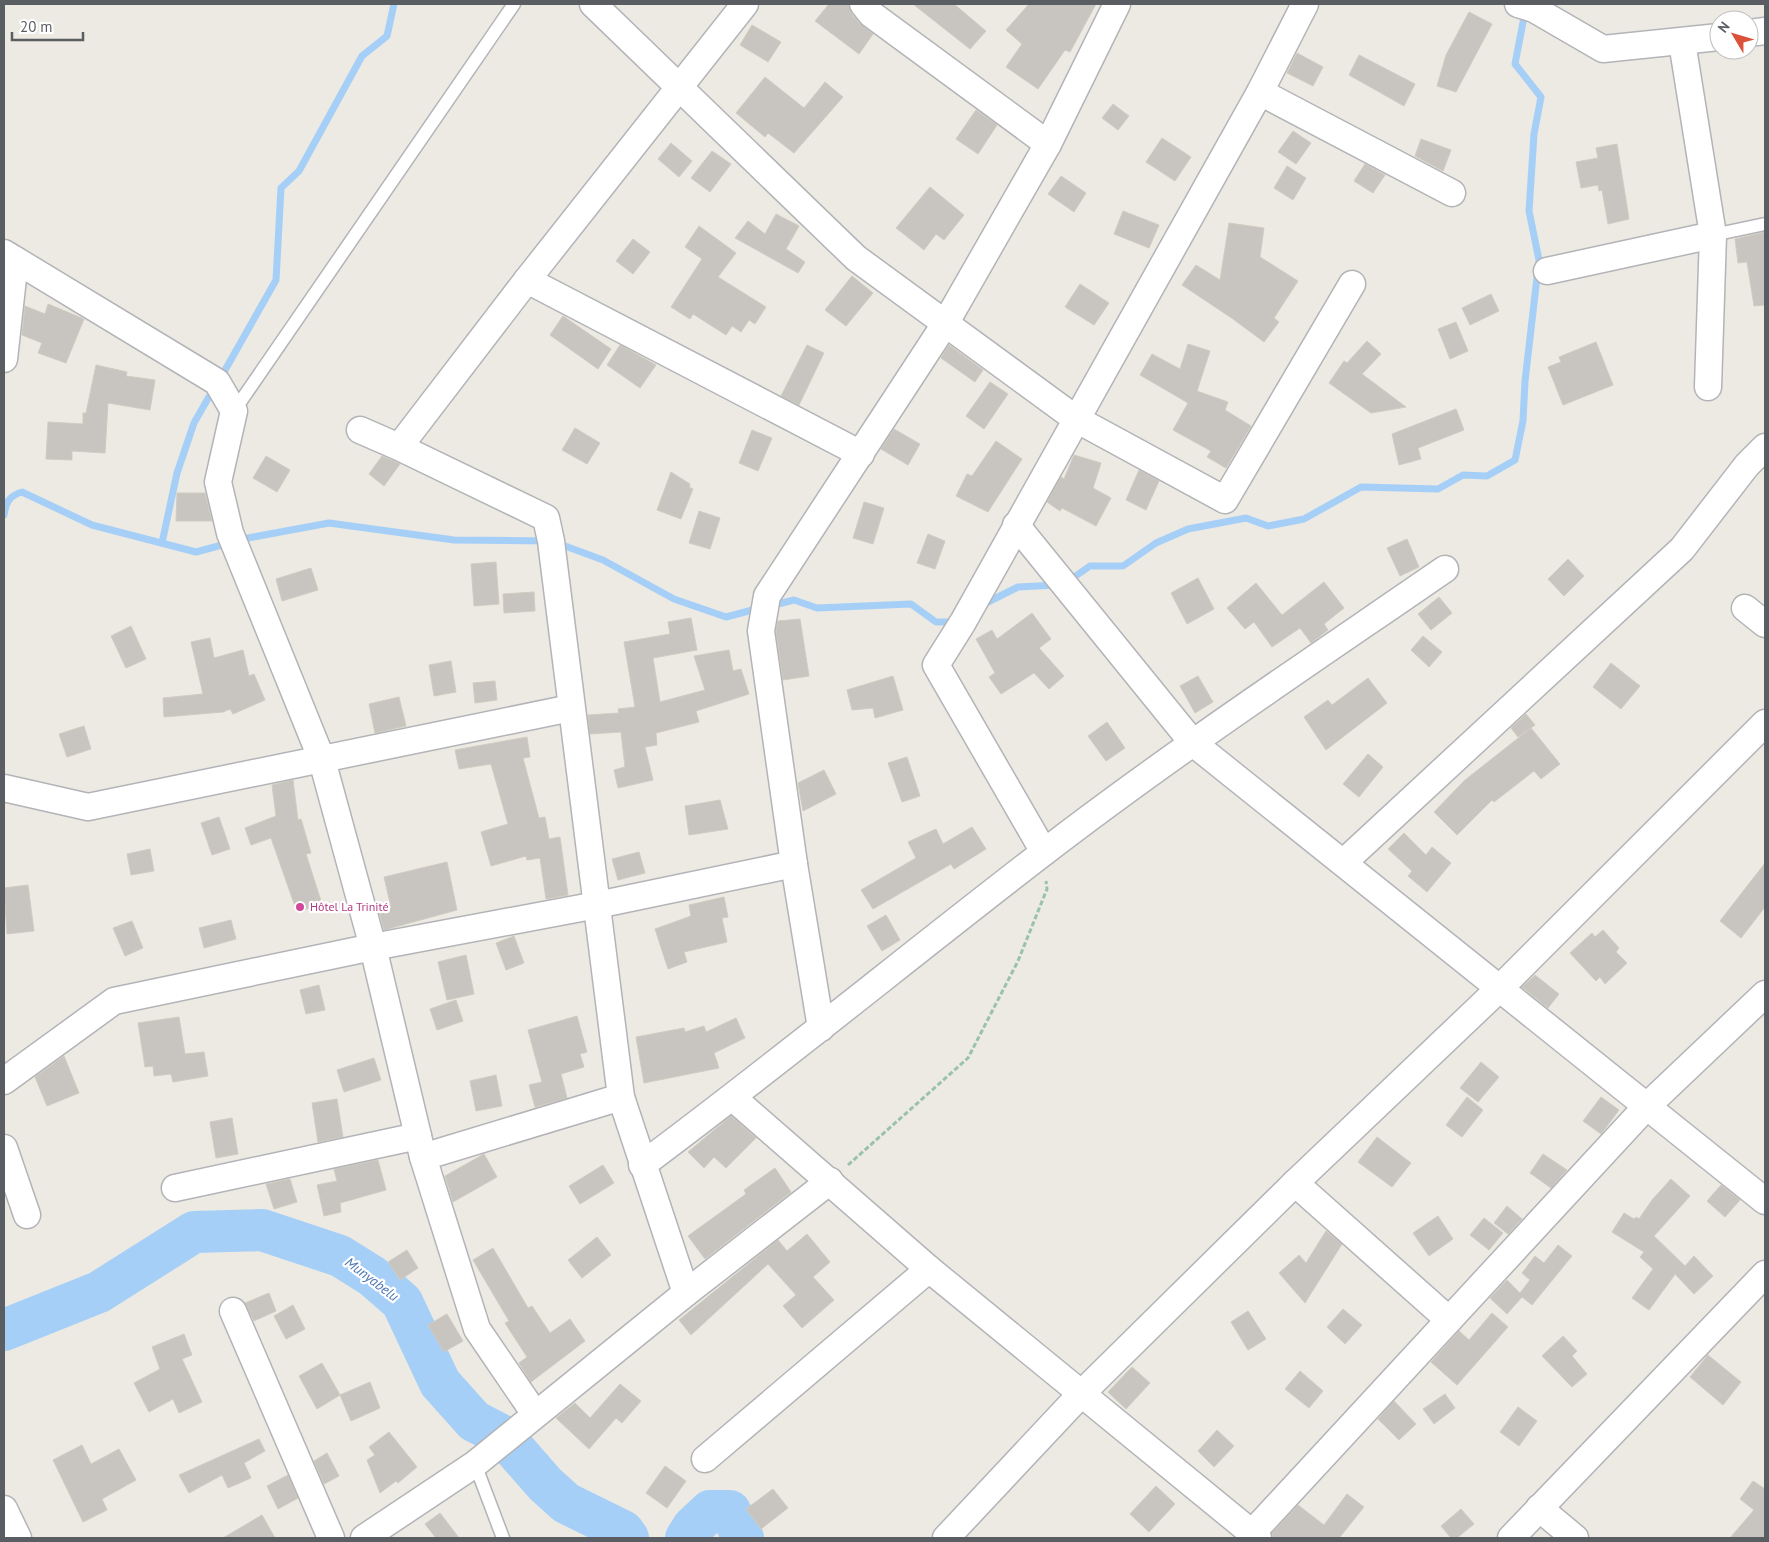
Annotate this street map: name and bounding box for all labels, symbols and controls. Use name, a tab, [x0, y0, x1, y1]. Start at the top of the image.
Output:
scale bar	[12, 10, 84, 42]
north arrow	[1709, 10, 1759, 60]
text: 20 m	[20, 17, 53, 36]
text: N	[1714, 18, 1734, 36]
place label: Hôtel La Trinité	[310, 899, 389, 914]
marker: Hôtel La Trinité	[294, 901, 306, 913]
water label: Munyabelu	[342, 1253, 402, 1305]

